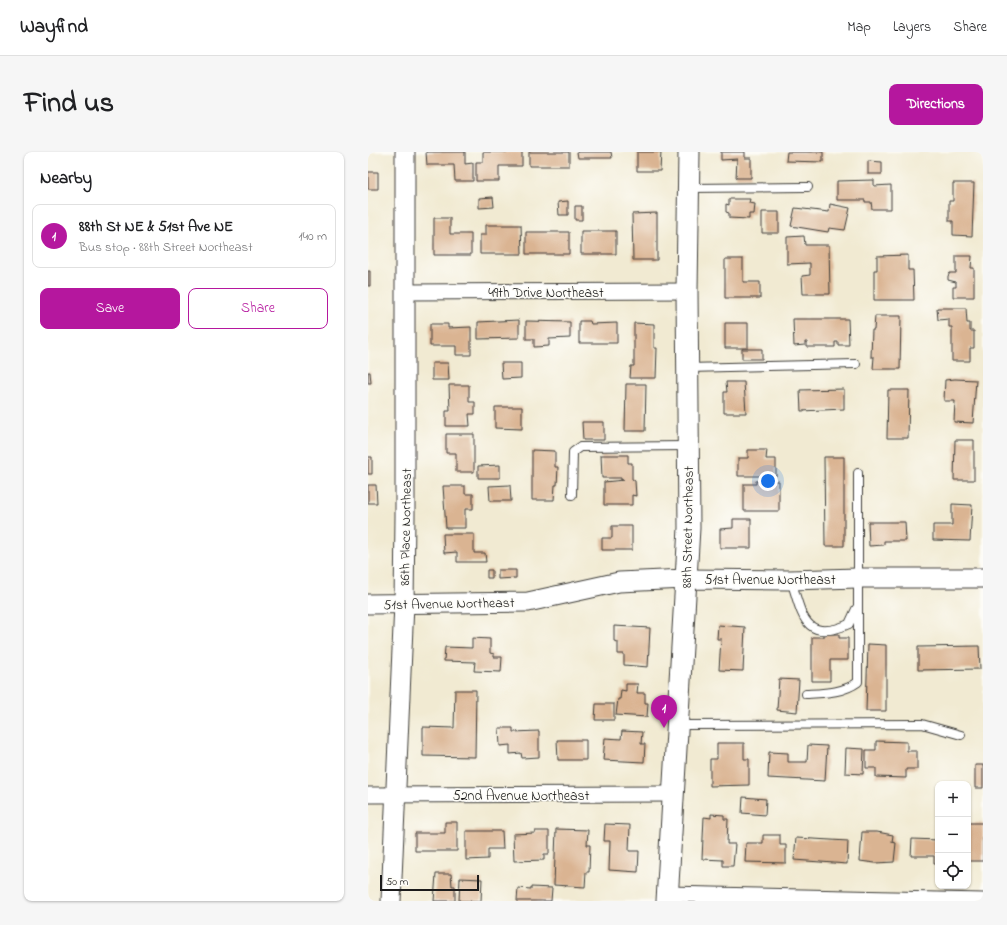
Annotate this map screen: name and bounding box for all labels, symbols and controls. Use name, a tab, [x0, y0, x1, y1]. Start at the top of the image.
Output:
text: Wayfind	[20, 14, 88, 41]
text: Map	[847, 17, 871, 38]
text: Layers	[893, 17, 931, 38]
text: Share	[953, 17, 987, 38]
text: Find us	[24, 84, 114, 125]
button: Directions	[889, 84, 983, 125]
text: Nearby	[40, 166, 92, 191]
text: 88th St NE & 51st Ave NE	[79, 216, 233, 238]
text: 1	[52, 227, 56, 246]
text: 140 m	[299, 227, 327, 246]
text: Bus stop · 88th Street Northeast	[79, 238, 253, 257]
street label: 49th Drive Northeast	[488, 283, 604, 304]
button: Save	[40, 288, 180, 329]
button: Share	[188, 288, 328, 329]
street label: 88th Street Northeast	[677, 465, 700, 588]
street label: 86th Place Northeast	[395, 468, 418, 586]
your location	[758, 471, 778, 491]
street label: 51st Avenue Northeast	[704, 570, 836, 591]
street label: 51st Avenue Northeast	[383, 593, 515, 616]
pin: 1	[651, 695, 677, 728]
map controls	[935, 781, 971, 889]
button: +	[935, 781, 971, 817]
street label: 52nd Avenue Northeast	[453, 786, 590, 807]
button: −	[935, 817, 971, 853]
button: locate	[935, 853, 971, 889]
scale bar	[380, 873, 479, 892]
text: 50 m	[386, 874, 408, 890]

